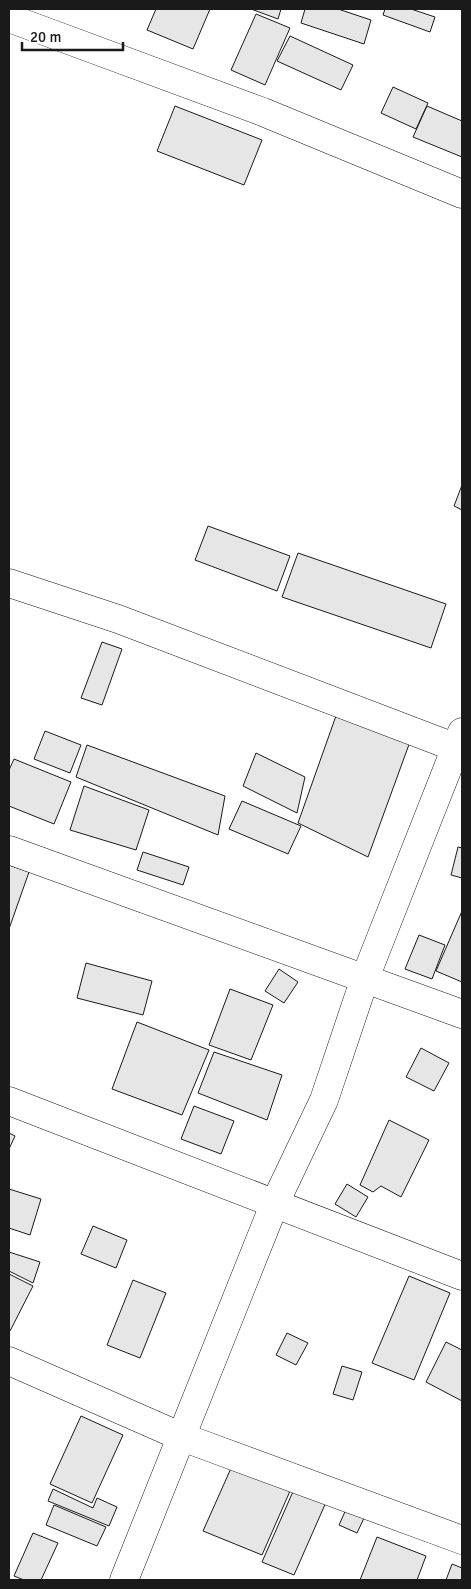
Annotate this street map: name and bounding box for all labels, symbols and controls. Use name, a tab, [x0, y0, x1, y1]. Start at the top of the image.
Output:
scale bar	[22, 20, 124, 52]
text: 20 m	[30, 28, 61, 46]

